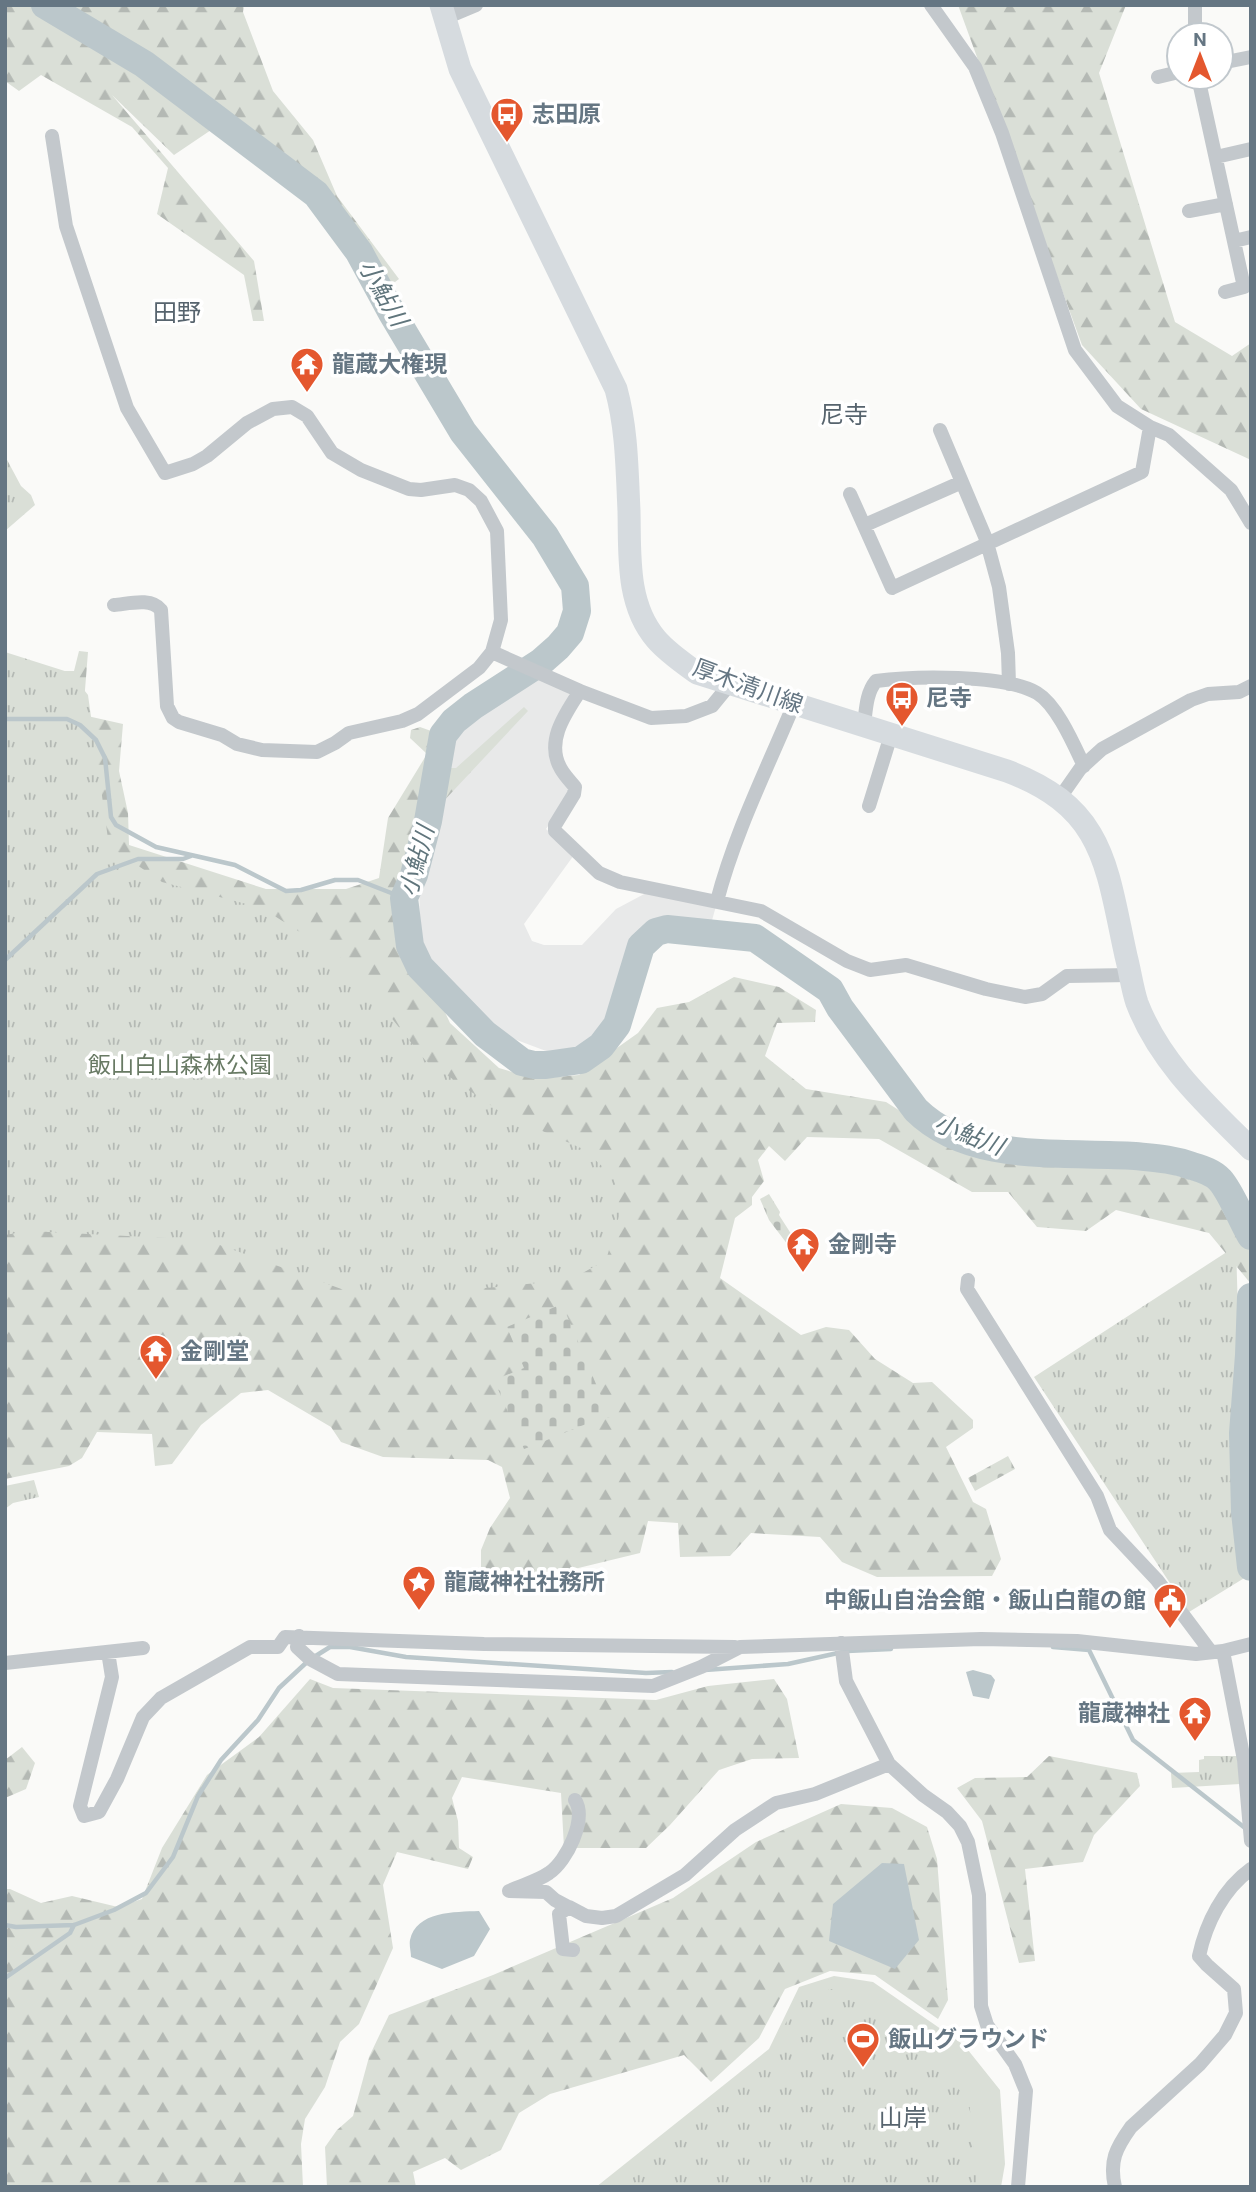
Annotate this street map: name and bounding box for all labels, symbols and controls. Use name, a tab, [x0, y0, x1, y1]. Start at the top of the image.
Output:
north arrow	[1165, 21, 1235, 91]
text: N	[1193, 28, 1207, 51]
bus stop icon: 志田原	[488, 95, 526, 144]
place label: 志田原	[532, 101, 601, 128]
water label: 小鮎川	[353, 255, 415, 334]
district label: 田野	[153, 299, 201, 327]
temple icon: 龍蔵大権現	[288, 345, 326, 394]
place label: 龍蔵大権現	[332, 351, 447, 378]
district label: 尼寺	[820, 401, 868, 429]
street label: 厚木清川線	[689, 654, 806, 719]
bus stop icon: 尼寺	[883, 679, 921, 728]
place label: 尼寺	[926, 685, 972, 712]
water label: 小鮎川	[394, 820, 441, 899]
park label: 飯山白山森林公園	[88, 1052, 272, 1079]
water label: 小鮎川	[930, 1109, 1010, 1162]
temple icon: 金剛寺	[784, 1225, 822, 1274]
place label: 金剛寺	[828, 1231, 897, 1258]
temple icon: 金剛堂	[137, 1332, 175, 1381]
place label: 金剛堂	[180, 1338, 249, 1365]
place icon: 龍蔵神社社務所	[400, 1563, 438, 1612]
place label: 龍蔵神社社務所	[444, 1569, 605, 1596]
public building icon: 中飯山自治会館・飯山白龍の館	[1151, 1581, 1189, 1630]
place label: 中飯山自治会館・飯山白龍の館	[824, 1587, 1146, 1614]
temple icon: 龍蔵神社	[1176, 1694, 1214, 1743]
place label: 龍蔵神社	[1078, 1700, 1170, 1727]
sports icon: 飯山グラウンド	[844, 2020, 882, 2069]
place label: 飯山グラウンド	[888, 2026, 1049, 2053]
district label: 山岸	[879, 2104, 927, 2132]

